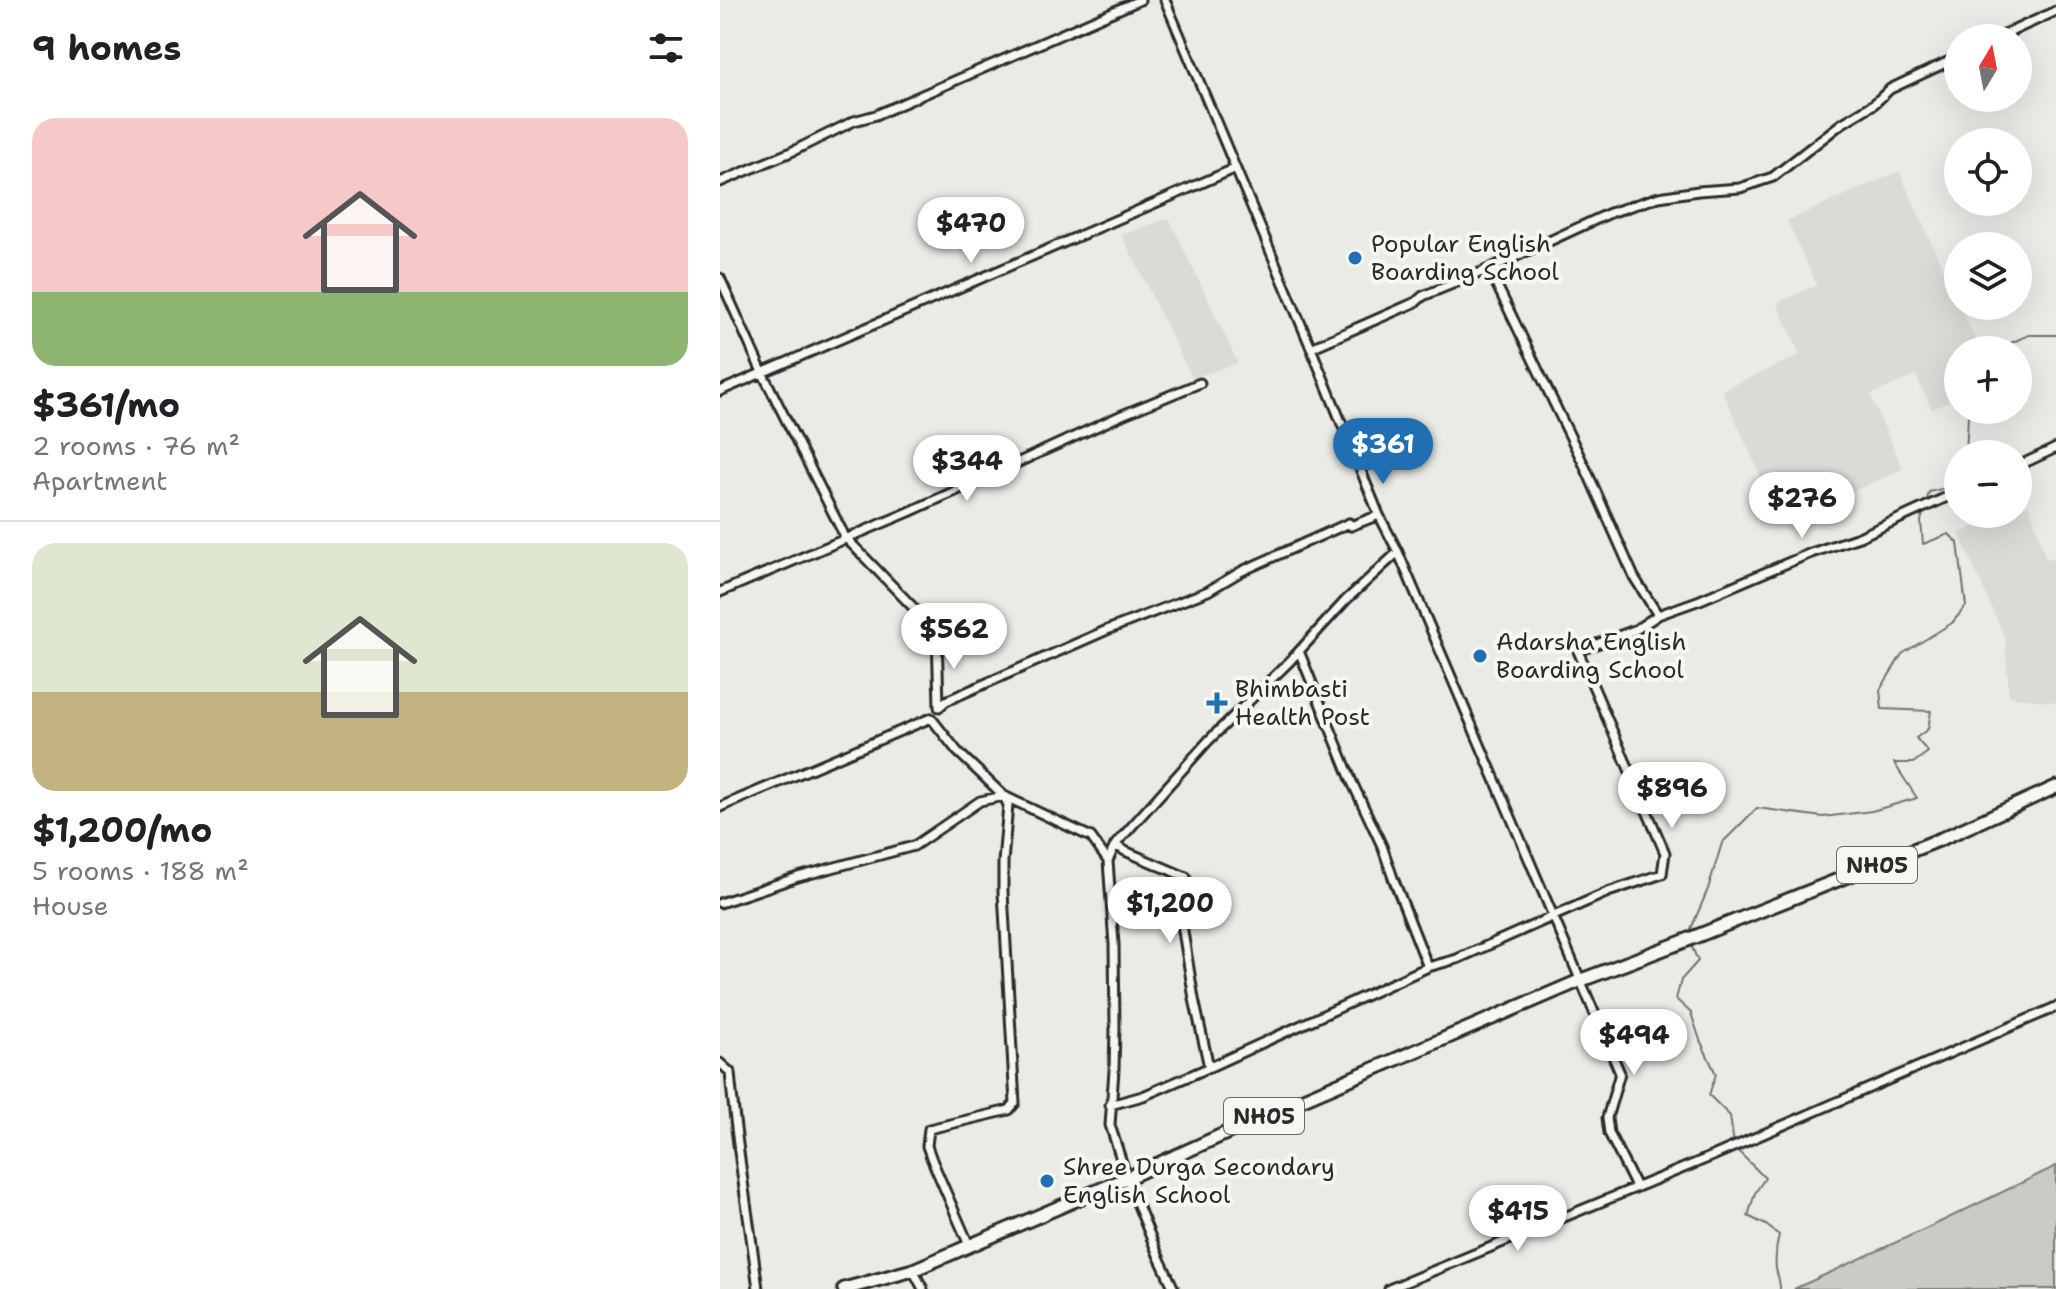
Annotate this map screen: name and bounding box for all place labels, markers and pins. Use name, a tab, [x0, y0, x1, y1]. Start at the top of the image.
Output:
pin: $470	[924, 197, 1018, 265]
place label: Popular English Boarding School	[1371, 228, 1560, 288]
marker: Popular English Boarding School	[1346, 249, 1364, 267]
pin: $361	[1336, 418, 1430, 486]
pin: $344	[920, 435, 1014, 503]
pin: $276	[1755, 472, 1849, 540]
pin: $562	[907, 603, 1001, 671]
place label: Adarsha English Boarding School	[1496, 626, 1686, 686]
marker: Adarsha English Boarding School	[1471, 647, 1489, 665]
place label: Bhimbasti Health Post	[1235, 673, 1370, 733]
marker: Bhimbasti Health Post	[1206, 692, 1228, 714]
pin: $896	[1625, 762, 1719, 830]
pin: $1,200	[1105, 877, 1235, 945]
pin: $494	[1587, 1009, 1681, 1077]
place label: Shree Durga Secondary English School	[1063, 1151, 1335, 1211]
marker: Shree Durga Secondary English School	[1038, 1172, 1056, 1190]
pin: $415	[1471, 1185, 1565, 1253]

